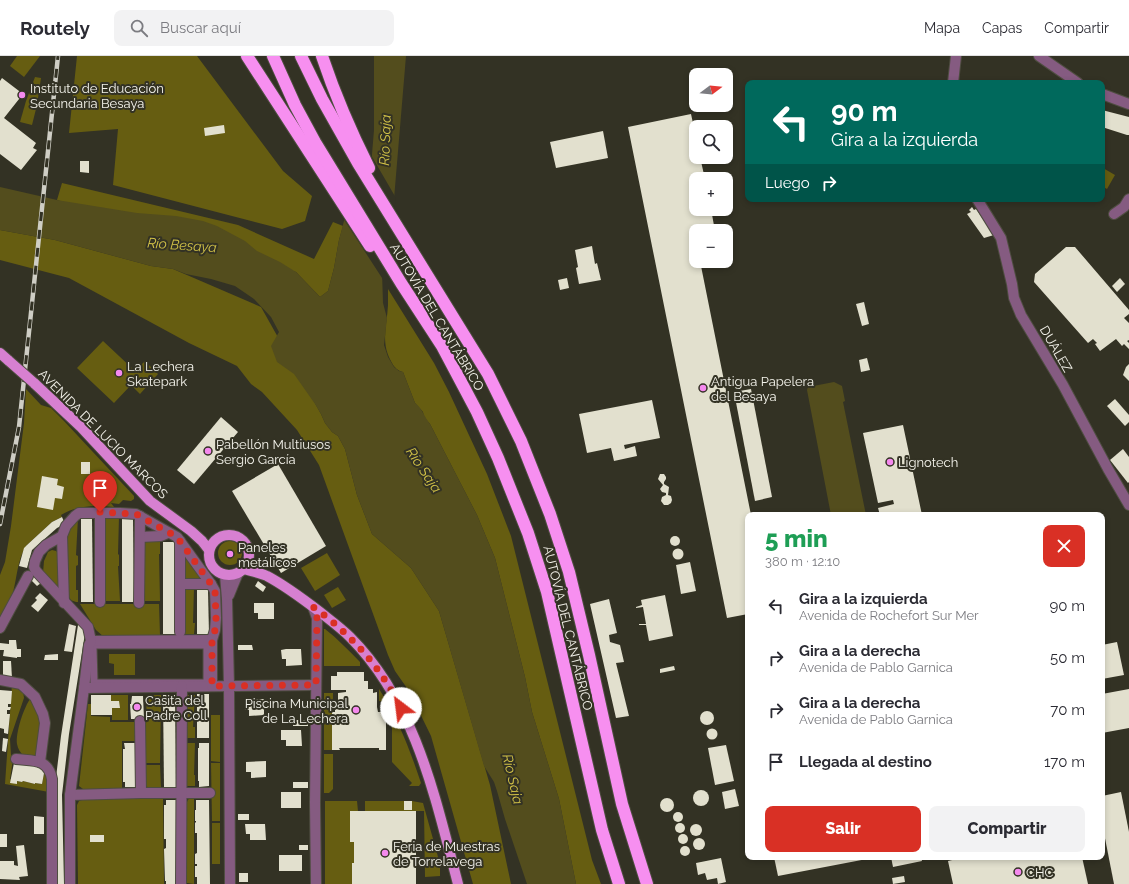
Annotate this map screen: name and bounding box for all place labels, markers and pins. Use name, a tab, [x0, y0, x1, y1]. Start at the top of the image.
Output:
place label: Instituto de Educación Secundaria Besaya	[30, 81, 164, 111]
marker: Instituto de Educación Secundaria Besaya	[17, 90, 27, 100]
place label: La Lechera Skatepark	[127, 359, 194, 389]
marker: La Lechera Skatepark	[114, 368, 124, 378]
place label: Antigua Papelera del Besaya	[711, 374, 814, 404]
marker: Antigua Papelera del Besaya	[698, 383, 708, 393]
place label: Pabellón Multiusos Sergio García	[216, 437, 330, 467]
marker: Pabellón Multiusos Sergio García	[203, 446, 213, 456]
place label: Lignotech	[898, 455, 958, 470]
marker: Lignotech	[885, 457, 895, 467]
pin	[83, 471, 117, 512]
place label: Paneles metálicos	[238, 540, 296, 570]
marker: Paneles metálicos	[225, 549, 235, 559]
place label: Casita del Padre Coll	[145, 693, 208, 723]
place label: Piscina Municipal de La Lechera	[245, 696, 348, 726]
marker: Casita del Padre Coll	[132, 702, 142, 712]
marker: Piscina Municipal de La Lechera	[351, 705, 361, 715]
place label: Feria de Muestras de Torrelavega	[393, 839, 500, 869]
marker: Feria de Muestras de Torrelavega	[380, 848, 390, 858]
place label: CHC	[1026, 865, 1054, 880]
marker: CHC	[1013, 867, 1023, 877]

